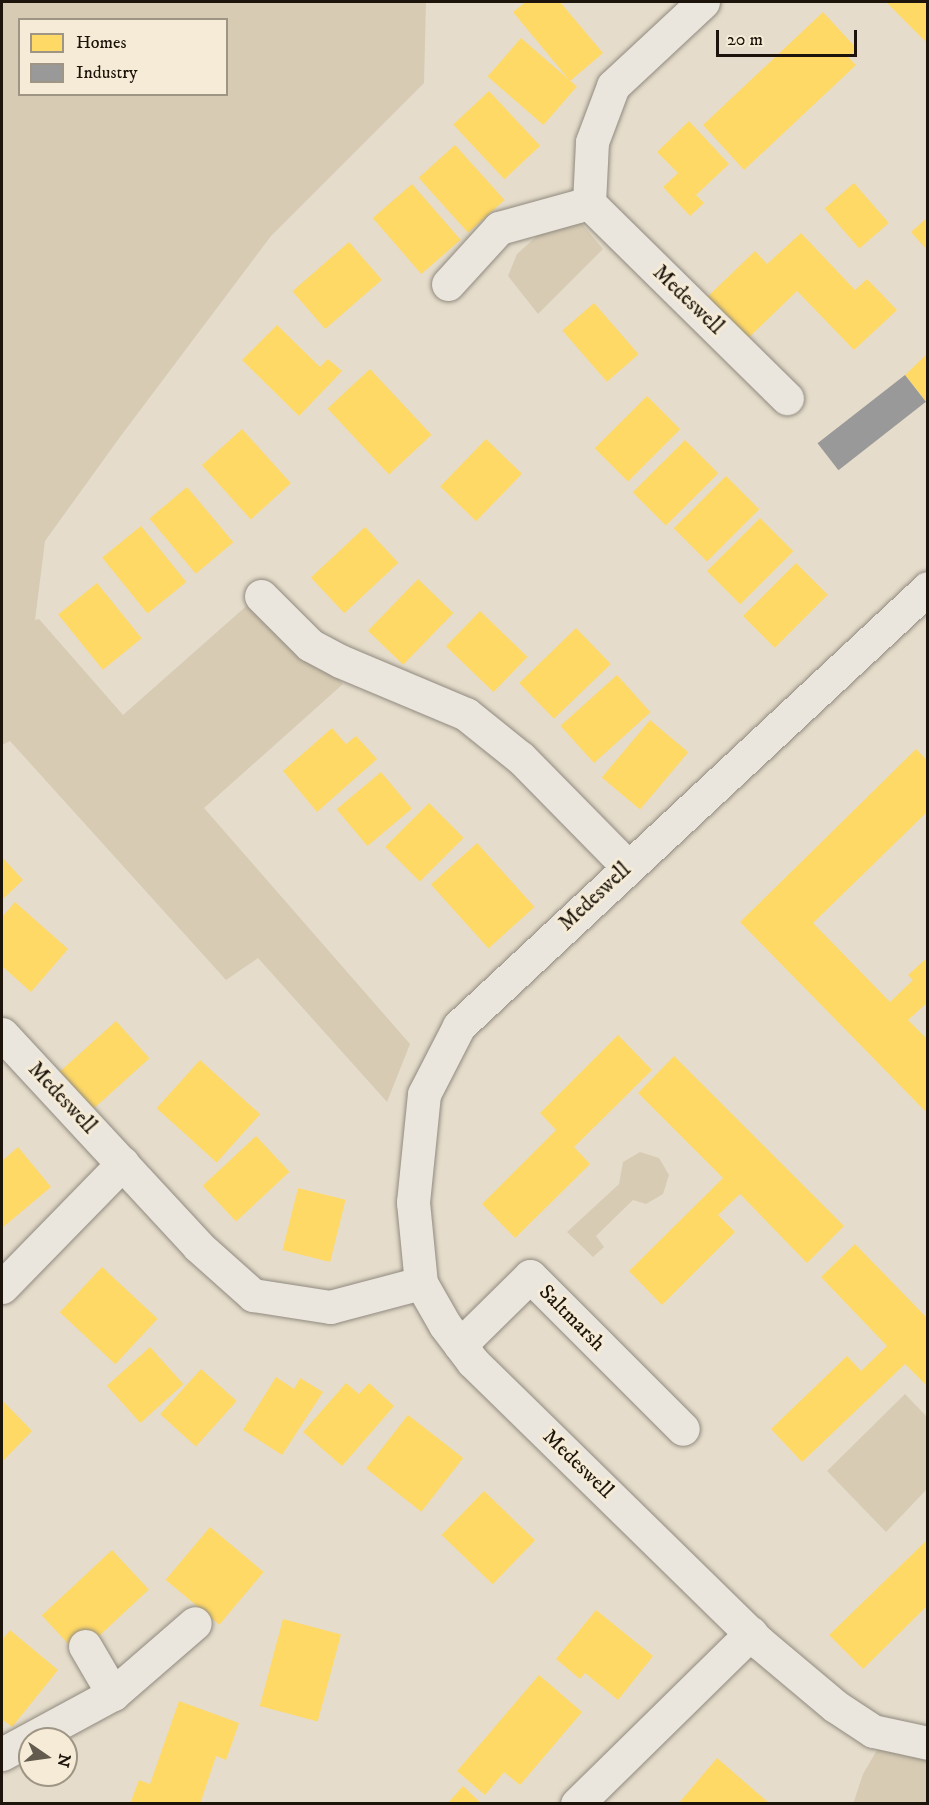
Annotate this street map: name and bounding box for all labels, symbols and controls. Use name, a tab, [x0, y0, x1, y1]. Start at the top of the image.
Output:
legend	[18, 18, 228, 96]
scale bar	[719, 18, 860, 56]
text: 20 m	[727, 29, 763, 51]
text: Homes	[76, 32, 127, 54]
text: Industry	[76, 62, 137, 84]
street label: Medeswell	[647, 260, 729, 340]
street label: Medeswell	[554, 858, 636, 936]
street label: Medeswell	[23, 1057, 101, 1139]
street label: Saltmarsh	[534, 1280, 610, 1356]
street label: Medeswell	[537, 1424, 619, 1504]
north arrow	[18, 1727, 78, 1787]
text: N	[52, 1752, 75, 1769]

